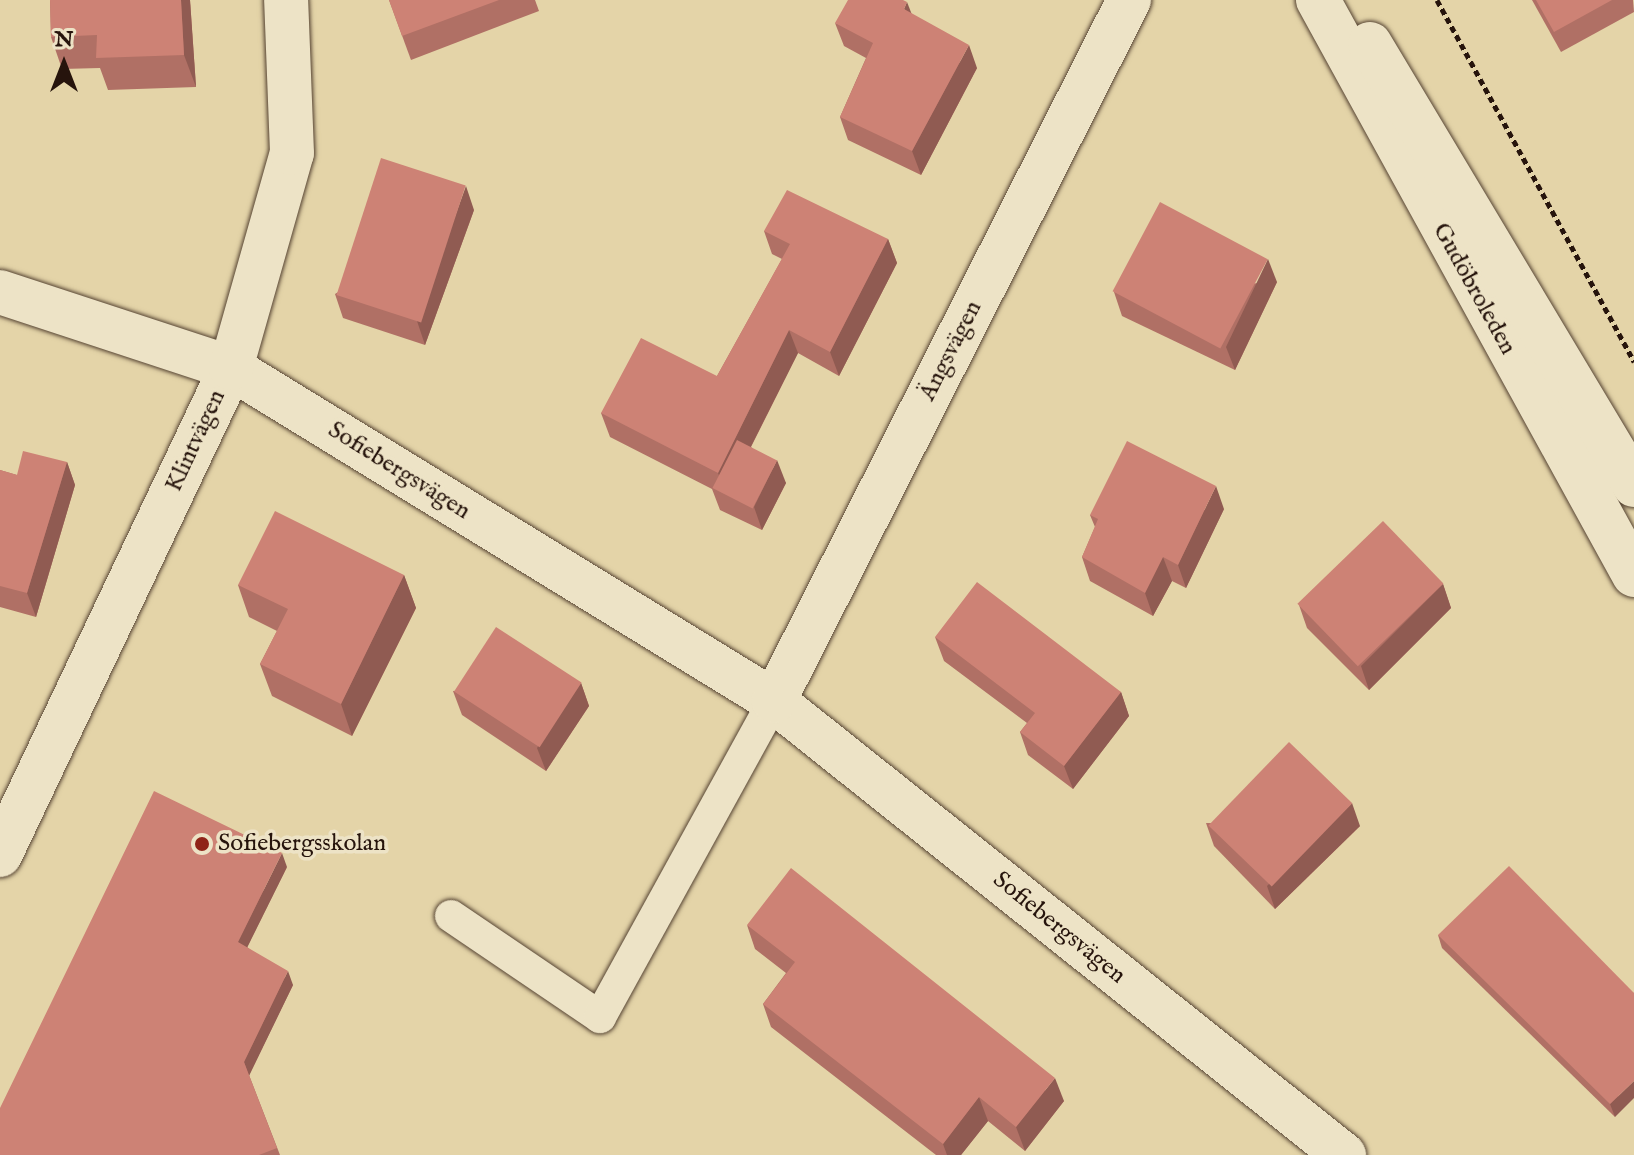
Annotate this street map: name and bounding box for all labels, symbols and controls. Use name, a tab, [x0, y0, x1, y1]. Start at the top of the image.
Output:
north arrow	[24, 24, 104, 104]
text: N	[54, 26, 74, 54]
street label: Gudöbroleden	[1426, 218, 1522, 360]
street label: Ängsvägen	[914, 296, 988, 406]
street label: Klintvägen	[160, 385, 232, 497]
street label: Sofiebergsvägen	[323, 416, 475, 526]
place label: Sofiebergsskolan	[218, 830, 386, 858]
marker: Sofiebergsskolan	[193, 835, 211, 853]
street label: Sofiebergsvägen	[987, 866, 1131, 990]

